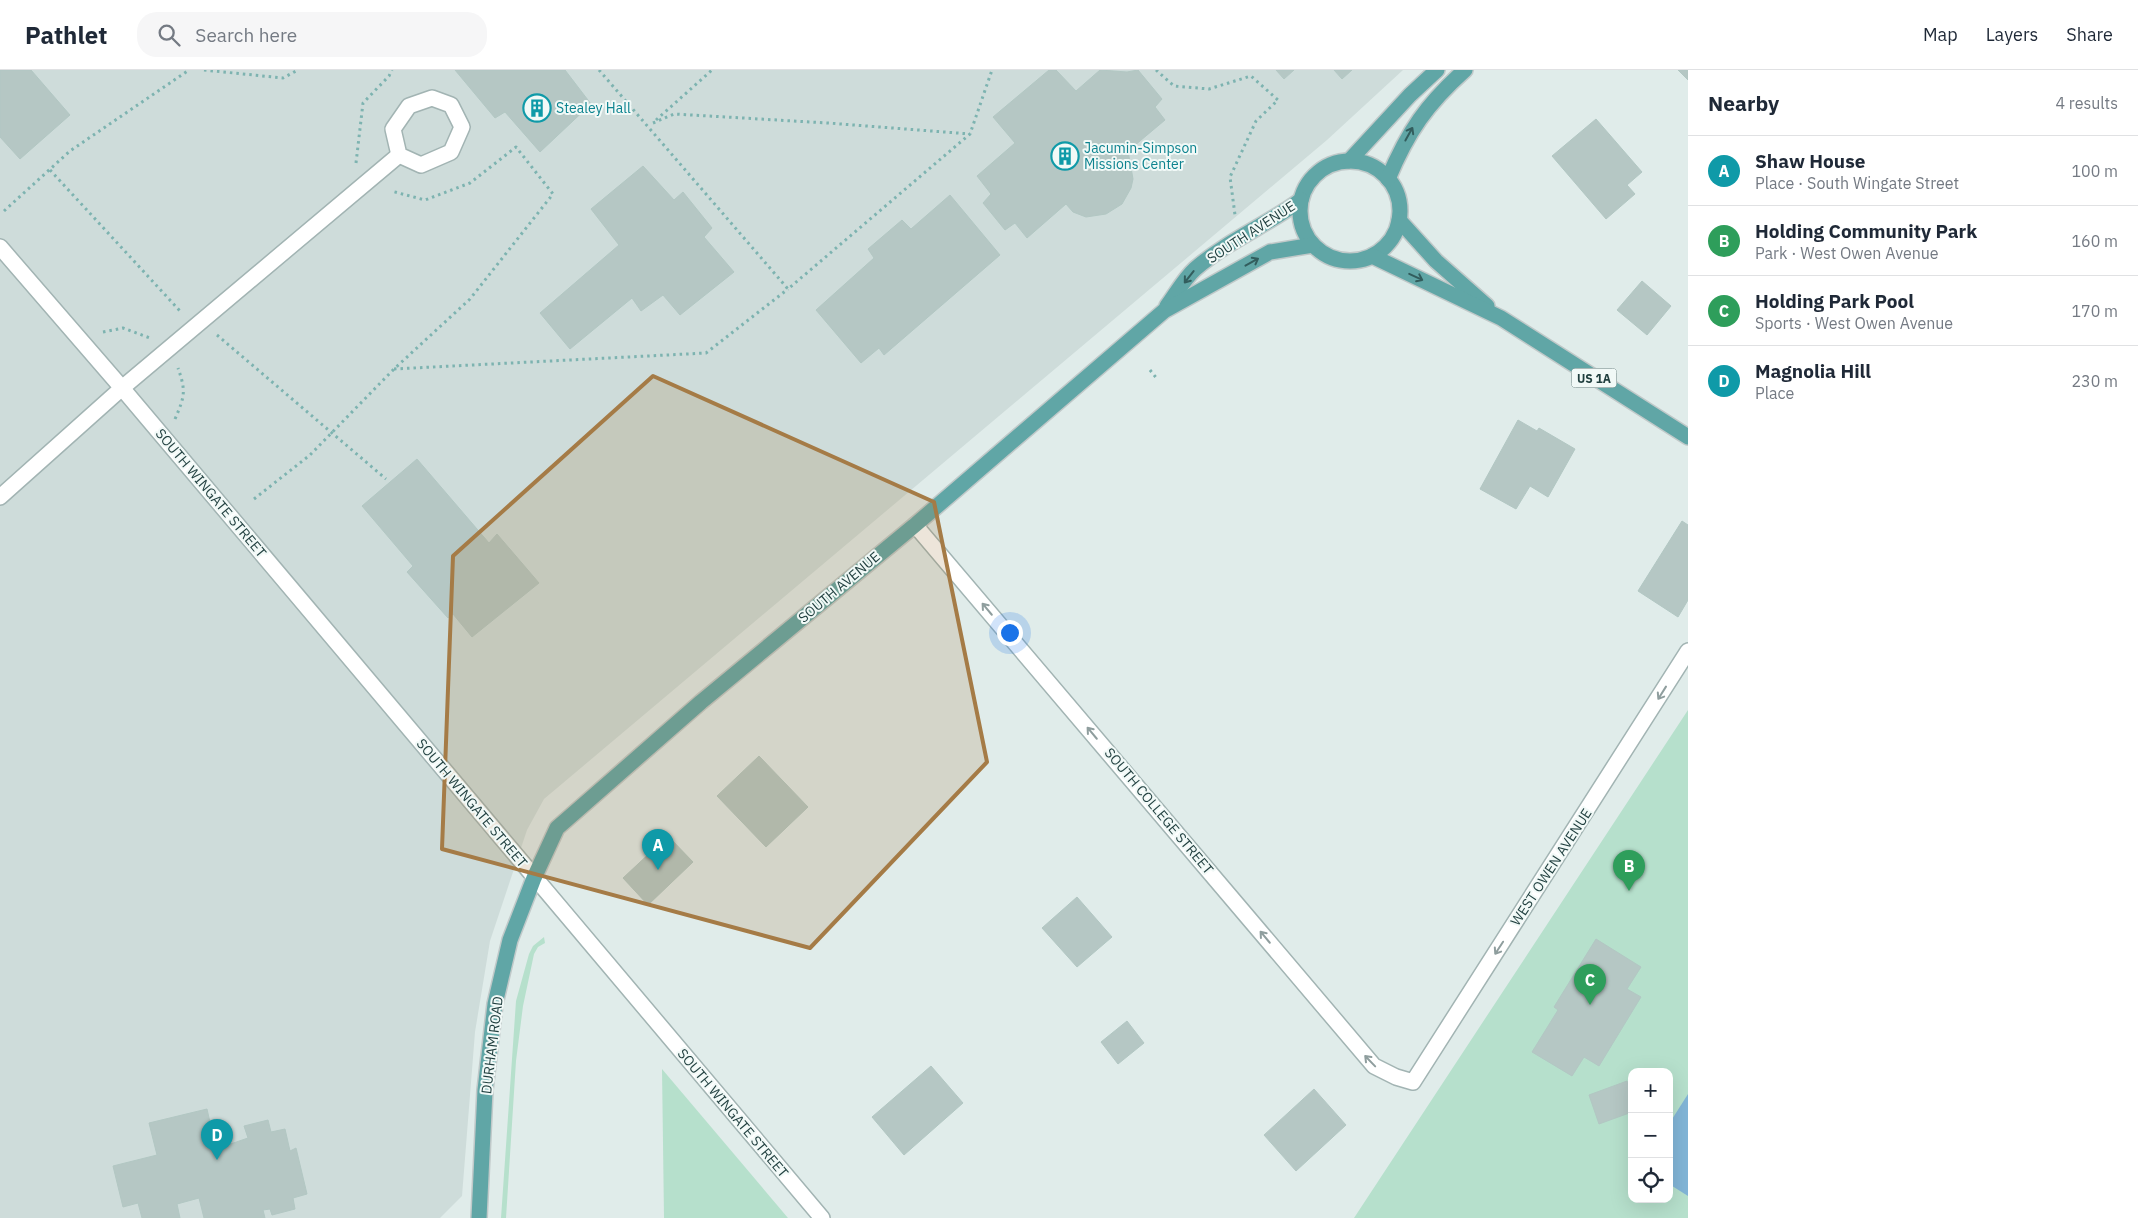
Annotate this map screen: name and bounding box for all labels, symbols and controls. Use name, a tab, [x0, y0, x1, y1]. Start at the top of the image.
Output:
search box	[137, 12, 487, 57]
text: Pathlet	[25, 19, 107, 51]
icon: search	[155, 21, 183, 49]
text: Search here	[195, 23, 297, 47]
text: Map	[1923, 23, 1958, 46]
text: Layers	[1986, 23, 2038, 46]
text: Share	[2066, 23, 2113, 46]
text: Nearby	[1708, 89, 1779, 117]
building icon: Stealey Hall	[522, 93, 552, 123]
text: 4 results	[2055, 93, 2118, 113]
place label: Stealey Hall	[556, 99, 631, 117]
one-way arrow	[1404, 128, 1414, 142]
place label: Jacumin-Simpson Missions Center	[1084, 139, 1197, 173]
building icon: Jacumin-Simpson Missions Center	[1050, 141, 1080, 171]
text: Shaw House	[1755, 149, 1865, 173]
text: A	[1719, 161, 1729, 181]
text: 100 m	[2071, 161, 2118, 181]
text: Place · South Wingate Street	[1755, 173, 1959, 193]
street label: SOUTH AVENUE	[1204, 197, 1298, 267]
text: Holding Community Park	[1755, 219, 1977, 243]
text: B	[1719, 231, 1729, 251]
text: 160 m	[2071, 231, 2118, 251]
text: Park · West Owen Avenue	[1755, 243, 1939, 263]
one-way arrow	[1244, 257, 1259, 266]
one-way arrow	[1184, 270, 1195, 283]
one-way arrow	[1408, 273, 1423, 282]
text: Holding Park Pool	[1755, 289, 1914, 313]
text: C	[1719, 301, 1729, 321]
text: 170 m	[2071, 301, 2118, 321]
text: Sports · West Owen Avenue	[1755, 313, 1953, 333]
text: Magnolia Hill	[1755, 359, 1871, 383]
road number: US 1A	[1572, 368, 1616, 388]
text: D	[1718, 371, 1730, 391]
text: 230 m	[2071, 371, 2118, 391]
text: Place	[1755, 383, 1794, 403]
street label: SOUTH WINGATE STREET	[152, 425, 270, 561]
street label: SOUTH AVENUE	[794, 548, 884, 626]
one-way arrow	[981, 603, 993, 616]
your location	[997, 620, 1023, 646]
one-way arrow	[1657, 685, 1667, 699]
one-way arrow	[1087, 727, 1098, 740]
street label: SOUTH WINGATE STREET	[413, 735, 531, 871]
street label: SOUTH COLLEGE STREET	[1101, 744, 1217, 878]
street label: WEST OWEN AVENUE	[1506, 805, 1596, 929]
pin: A	[642, 829, 674, 870]
pin: B	[1613, 850, 1645, 891]
one-way arrow	[1260, 931, 1271, 944]
one-way arrow	[1494, 940, 1504, 954]
pin: C	[1574, 964, 1606, 1005]
street label: DURHAM ROAD	[477, 995, 507, 1095]
street label: SOUTH WINGATE STREET	[674, 1045, 792, 1181]
one-way arrow	[1364, 1054, 1376, 1067]
map controls	[1628, 1068, 1673, 1203]
button: +	[1628, 1068, 1673, 1113]
button: −	[1628, 1113, 1673, 1158]
pin: D	[201, 1119, 233, 1160]
button: locate	[1628, 1158, 1673, 1203]

